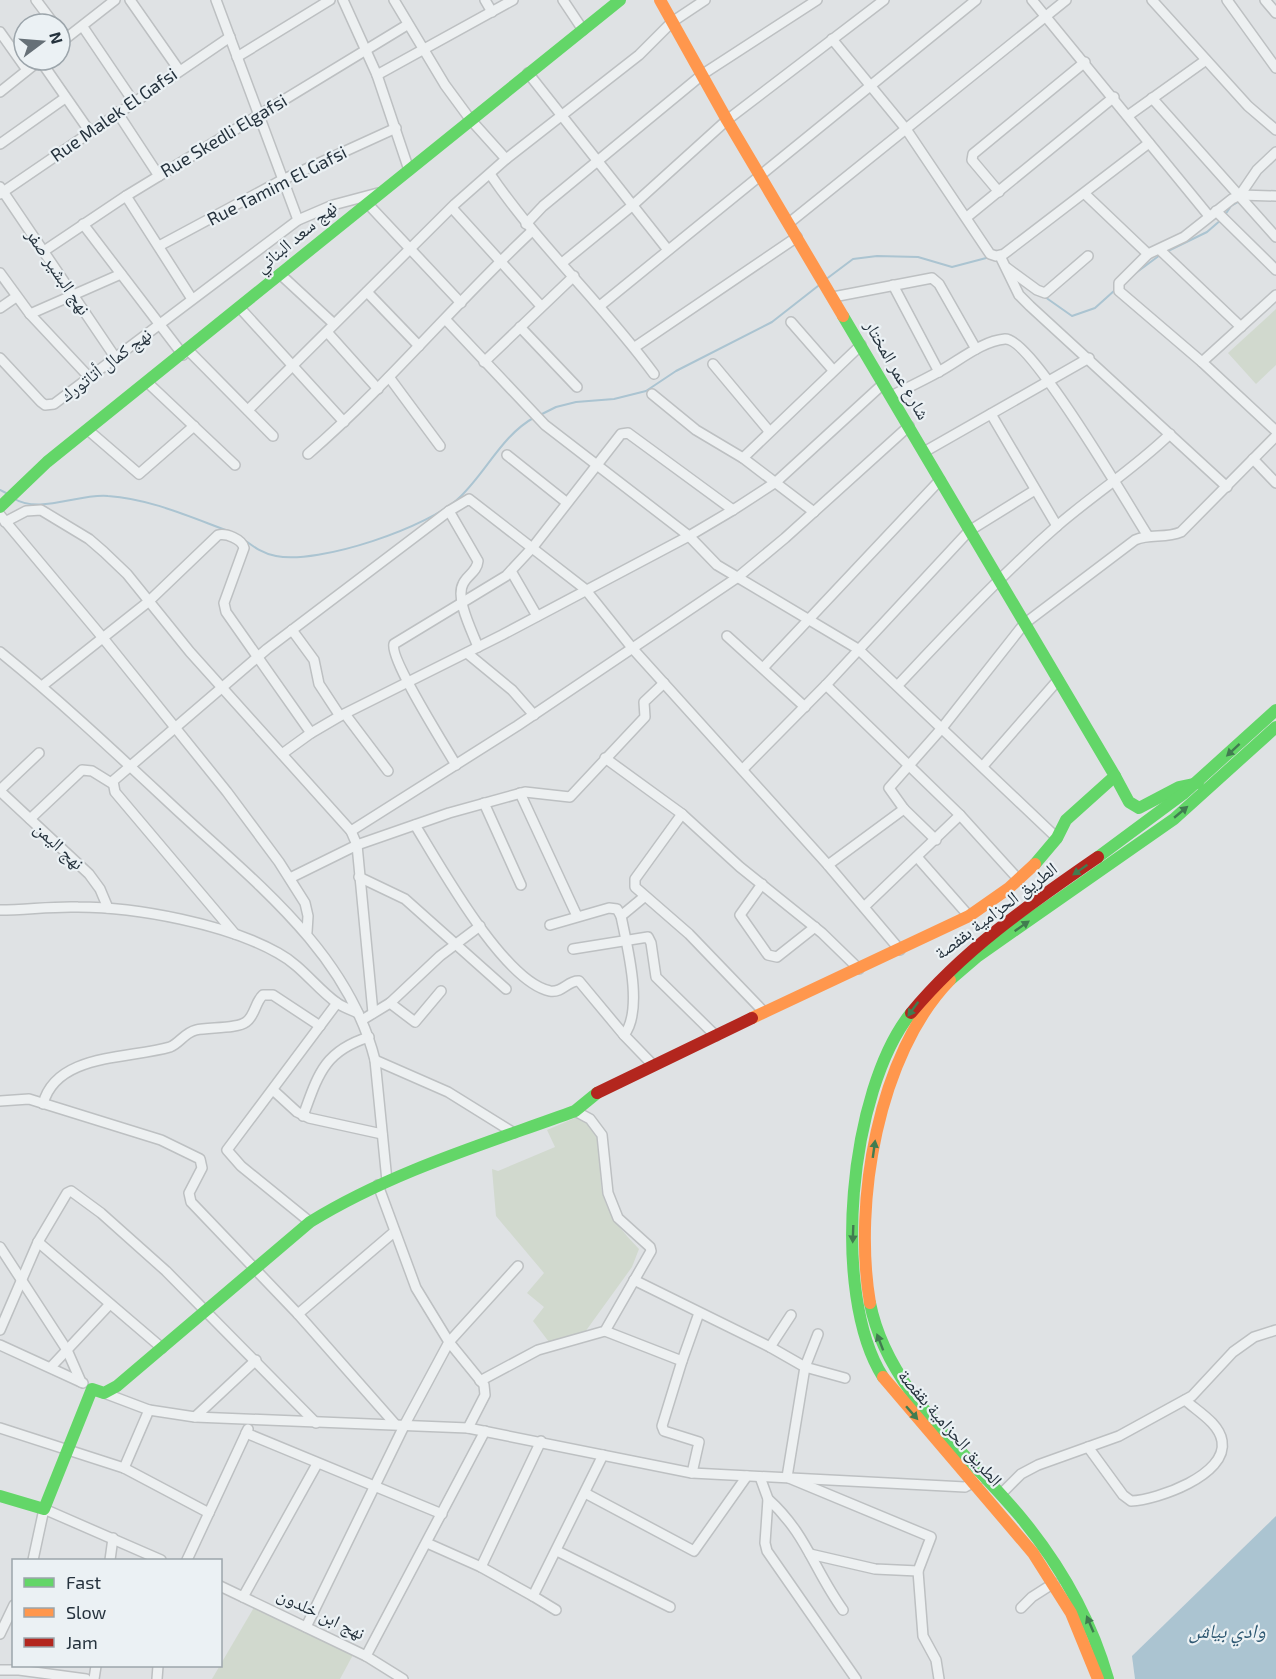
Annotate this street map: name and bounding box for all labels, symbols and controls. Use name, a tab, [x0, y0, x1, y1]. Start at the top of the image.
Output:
north arrow	[12, 12, 72, 72]
text: N	[46, 30, 68, 46]
street label: Rue Malek El Gafsi	[46, 62, 181, 166]
street label: Rue Skedli Elgafsi	[156, 89, 291, 182]
street label: Rue Tamim El Gafsi	[203, 140, 350, 230]
street label: نهج سعد البناني	[250, 196, 344, 280]
street label: نهج البشير صفر	[20, 223, 96, 320]
street label: شارع عمر المختار	[859, 315, 935, 424]
street label: نهج كمال أتاتورك	[55, 323, 157, 407]
one-way arrow	[1226, 743, 1241, 757]
one-way arrow	[1173, 806, 1189, 819]
street label: نهج اليمن	[29, 817, 89, 875]
street label: الطريق الحزامية بقفصة	[930, 857, 1062, 964]
one-way arrow	[1073, 864, 1089, 876]
one-way arrow	[1013, 920, 1029, 932]
one-way arrow	[907, 1000, 919, 1016]
one-way arrow	[869, 1139, 878, 1158]
one-way arrow	[849, 1224, 858, 1243]
one-way arrow	[875, 1333, 885, 1351]
street label: الطريق الحزامية بقفصة	[893, 1364, 1008, 1491]
one-way arrow	[905, 1405, 918, 1420]
legend	[12, 1559, 222, 1667]
text: Fast	[66, 1571, 101, 1593]
street label: نهج ابن خلدون	[273, 1582, 369, 1646]
text: Slow	[66, 1601, 107, 1623]
one-way arrow	[1085, 1614, 1095, 1632]
water label: وادي بياش	[1188, 1618, 1266, 1647]
text: Jam	[66, 1631, 98, 1653]

